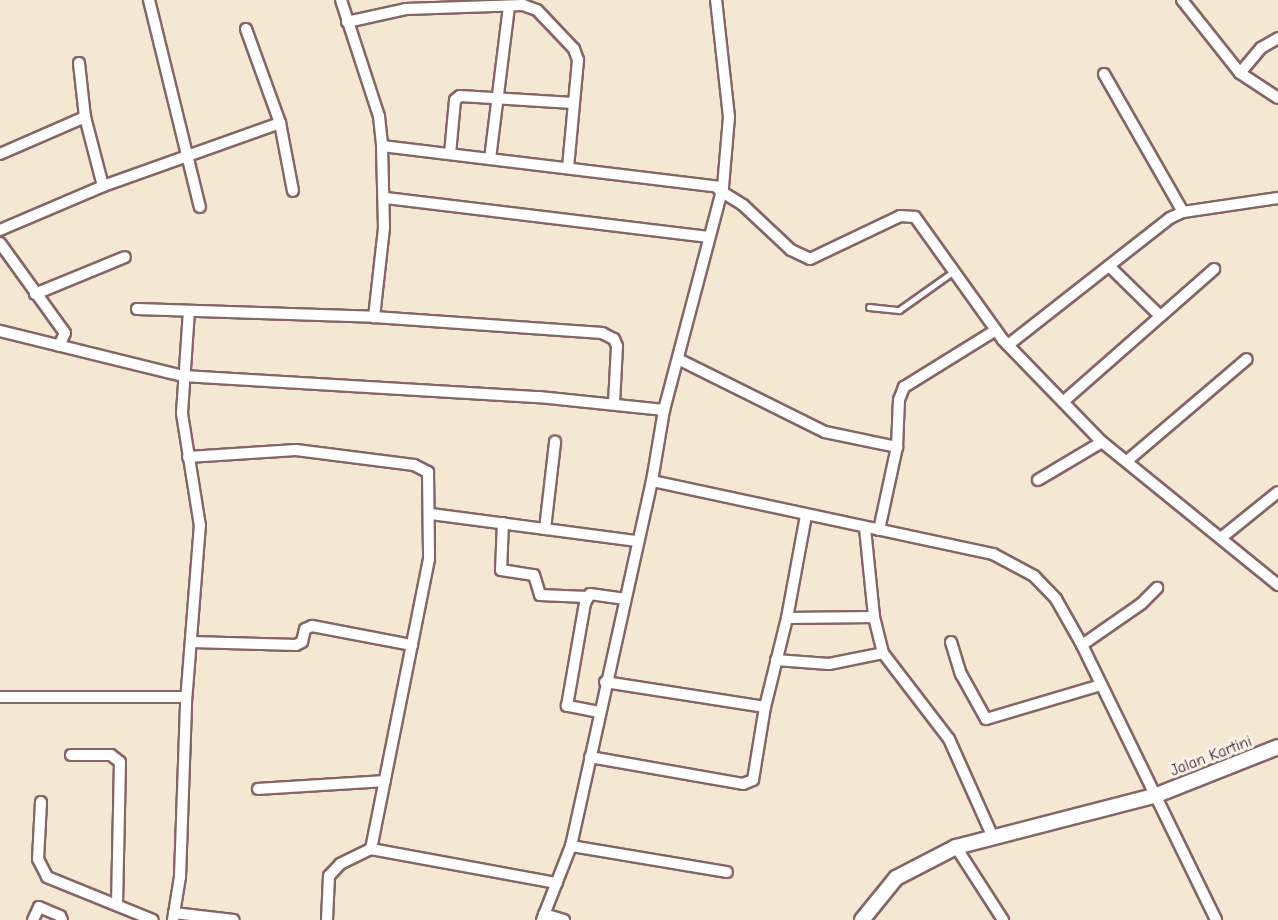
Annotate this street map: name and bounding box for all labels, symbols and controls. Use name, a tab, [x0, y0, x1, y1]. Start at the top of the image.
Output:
street label: Jalan Kartini	[1168, 732, 1254, 780]

